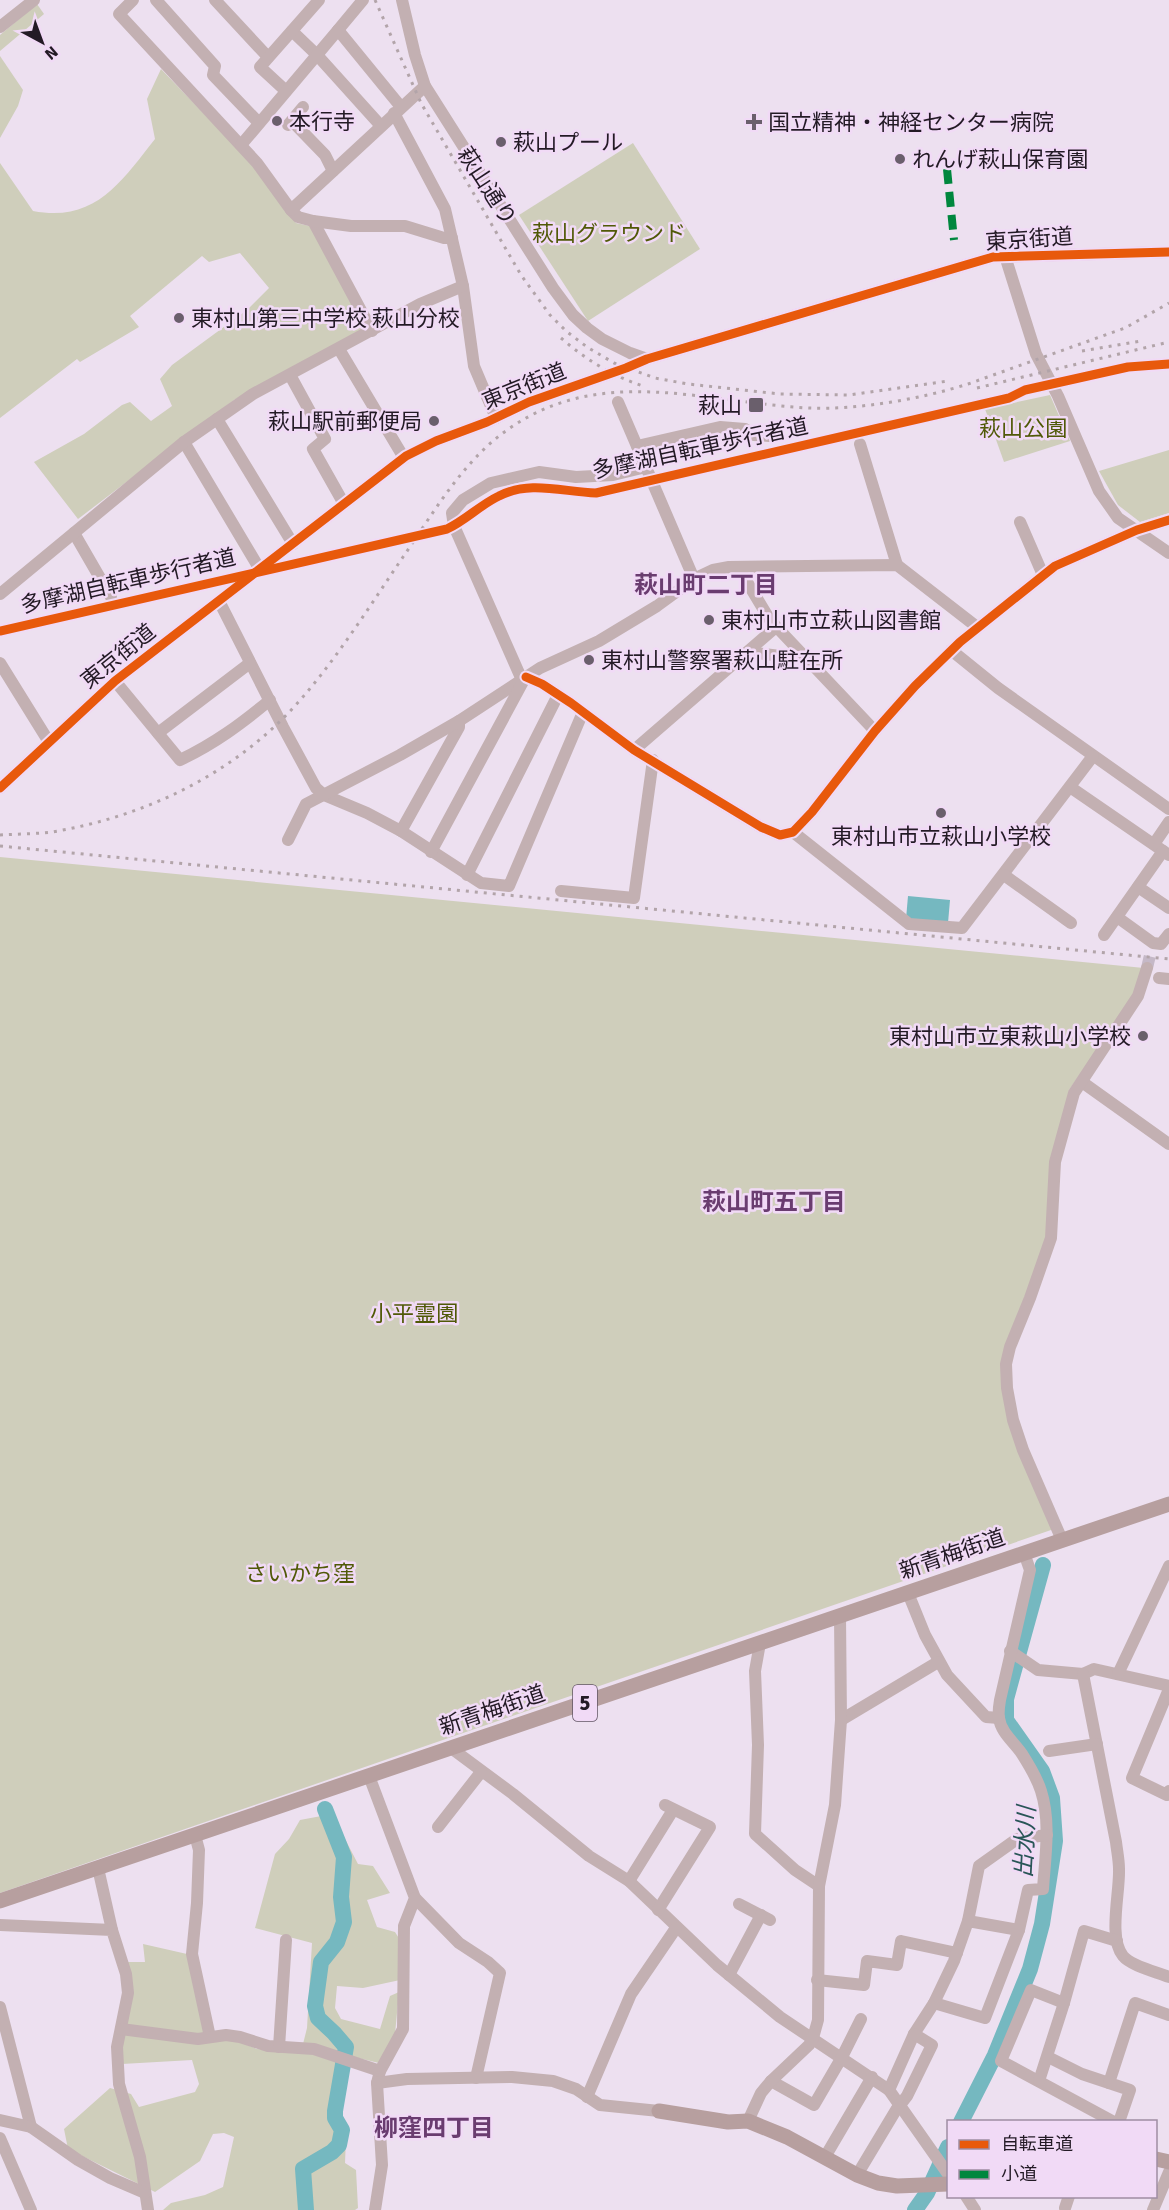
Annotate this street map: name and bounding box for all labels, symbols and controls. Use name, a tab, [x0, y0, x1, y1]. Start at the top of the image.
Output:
north arrow	[12, 12, 72, 72]
text: N	[40, 41, 62, 64]
place label: 本行寺	[289, 108, 355, 135]
place label: 国立精神・神経センター病院	[768, 109, 1054, 136]
marker: 国立精神・神経センター病院	[745, 113, 763, 131]
marker: 本行寺	[270, 114, 284, 128]
place label: 萩山プール	[513, 129, 623, 156]
marker: 萩山プール	[494, 135, 508, 149]
street label: 萩山通り	[452, 142, 522, 230]
place label: れんげ萩山保育園	[912, 146, 1088, 173]
marker: れんげ萩山保育園	[893, 152, 907, 166]
park label: 萩山グラウンド	[532, 220, 686, 247]
street label: 東京街道	[984, 222, 1074, 256]
place label: 東村山第三中学校 萩山分校	[191, 305, 460, 332]
marker: 東村山第三中学校 萩山分校	[172, 311, 186, 325]
street label: 東京街道	[478, 357, 570, 415]
place label: 萩山	[698, 392, 742, 419]
marker: 萩山	[747, 396, 765, 414]
place label: 萩山駅前郵便局	[268, 408, 422, 435]
street label: 多摩湖自転車歩行者道	[590, 412, 810, 484]
marker: 萩山駅前郵便局	[427, 414, 441, 428]
park label: 萩山公園	[979, 415, 1067, 442]
street label: 多摩湖自転車歩行者道	[18, 543, 238, 619]
district label: 萩山町二丁目	[634, 570, 778, 600]
place label: 東村山市立萩山図書館	[721, 607, 941, 634]
marker: 東村山市立萩山図書館	[702, 613, 716, 627]
street label: 東京街道	[75, 618, 161, 694]
place label: 東村山警察署萩山駐在所	[601, 647, 843, 674]
marker: 東村山警察署萩山駐在所	[582, 653, 596, 667]
marker: 東村山市立萩山小学校	[934, 806, 948, 820]
place label: 東村山市立萩山小学校	[831, 823, 1051, 850]
place label: 東村山市立東萩山小学校	[889, 1023, 1131, 1050]
marker: 東村山市立東萩山小学校	[1136, 1029, 1150, 1043]
district label: 萩山町五丁目	[702, 1187, 846, 1217]
park label: 小平霊園	[370, 1300, 458, 1327]
street label: 新青梅街道	[896, 1523, 1008, 1585]
park label: さいかち窪	[245, 1560, 355, 1587]
street label: 新青梅街道	[436, 1679, 548, 1741]
road number: 5	[573, 1685, 597, 1721]
water label: 出水川	[1008, 1802, 1042, 1879]
district label: 柳窪四丁目	[374, 2113, 494, 2143]
legend	[947, 2120, 1157, 2198]
text: 自転車道	[1001, 2133, 1073, 2155]
text: 小道	[1001, 2163, 1037, 2185]

